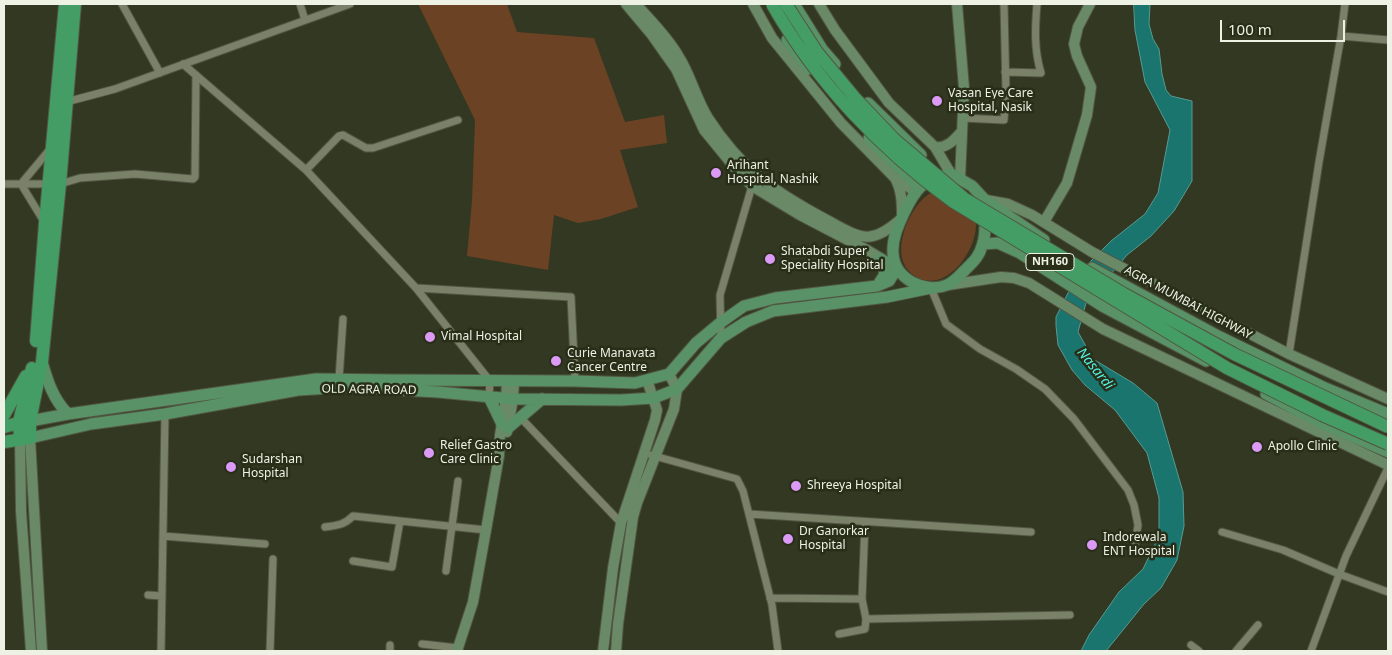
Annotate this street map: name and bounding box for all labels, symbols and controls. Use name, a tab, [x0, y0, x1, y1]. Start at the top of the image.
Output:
scale bar	[1222, 10, 1347, 42]
text: 100 m	[1228, 19, 1272, 39]
place label: Vasan Eye Care Hospital, Nasik	[948, 87, 1033, 115]
marker: Vasan Eye Care Hospital, Nasik	[930, 94, 944, 108]
place label: Arihant Hospital, Nashik	[727, 159, 818, 187]
marker: Arihant Hospital, Nashik	[709, 166, 723, 180]
place label: Shatabdi Super Speciality Hospital	[781, 245, 884, 273]
marker: Shatabdi Super Speciality Hospital	[763, 252, 777, 266]
road number: NH160	[1026, 253, 1074, 270]
street label: AGRA MUMBAI HIGHWAY	[1122, 263, 1254, 343]
marker: Vimal Hospital	[423, 330, 437, 344]
place label: Vimal Hospital	[441, 330, 522, 344]
water label: Nasardi	[1073, 345, 1117, 393]
place label: Curie Manavata Cancer Centre	[567, 347, 656, 375]
marker: Curie Manavata Cancer Centre	[549, 354, 563, 368]
street label: OLD AGRA ROAD	[321, 382, 417, 398]
place label: Relief Gastro Care Clinic	[440, 439, 512, 467]
marker: Apollo Clinic	[1250, 440, 1264, 454]
place label: Apollo Clinic	[1268, 440, 1337, 454]
marker: Relief Gastro Care Clinic	[422, 446, 436, 460]
place label: Sudarshan Hospital	[242, 453, 302, 481]
marker: Sudarshan Hospital	[224, 460, 238, 474]
marker: Shreeya Hospital	[789, 479, 803, 493]
place label: Shreeya Hospital	[807, 479, 902, 493]
place label: Dr Ganorkar Hospital	[799, 525, 869, 553]
place label: Indorewala ENT Hospital	[1103, 531, 1175, 559]
marker: Dr Ganorkar Hospital	[781, 532, 795, 546]
marker: Indorewala ENT Hospital	[1085, 538, 1099, 552]

